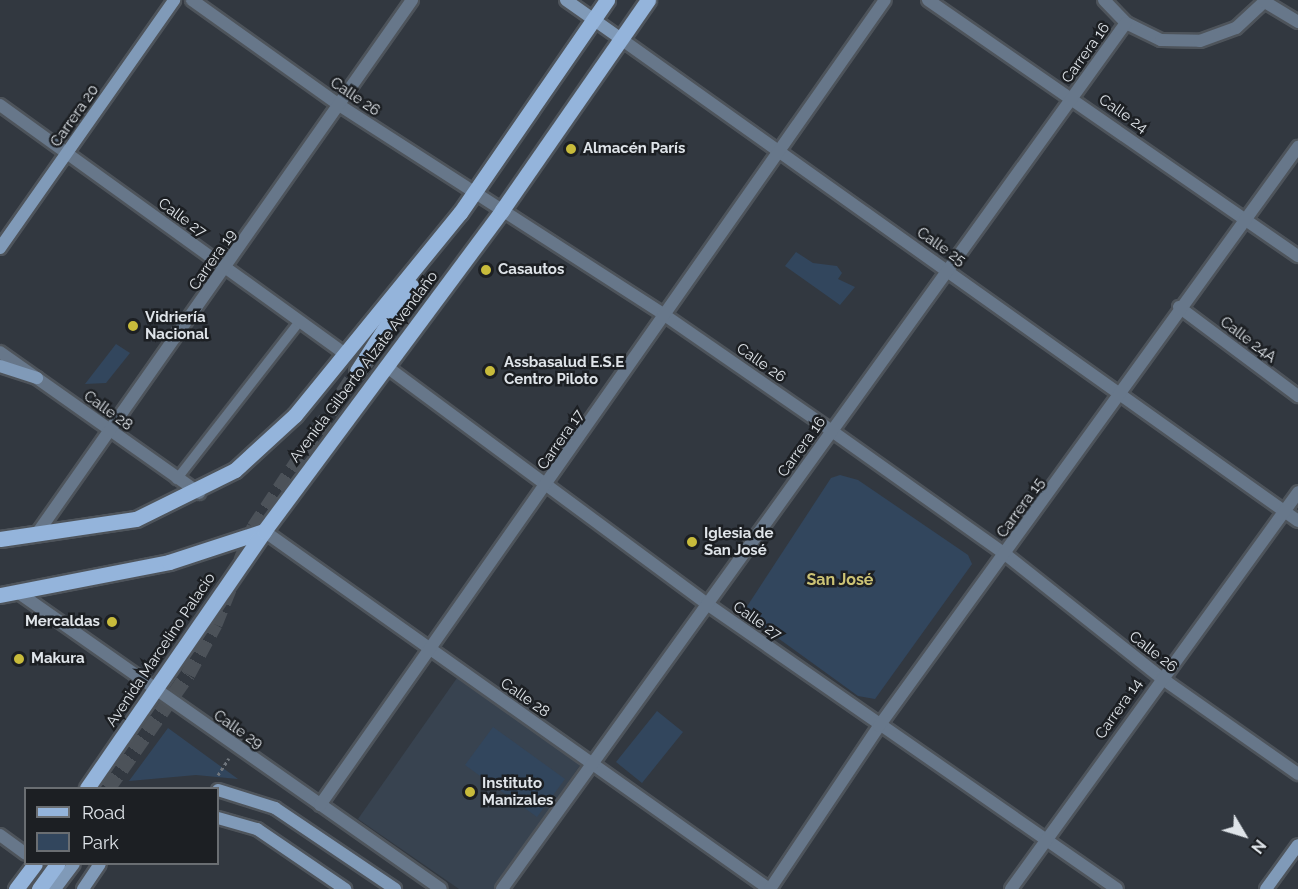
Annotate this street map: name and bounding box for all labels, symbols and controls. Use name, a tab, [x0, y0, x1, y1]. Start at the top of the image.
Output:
street label: Carrera 16	[1058, 19, 1114, 87]
street label: Calle 26	[327, 74, 383, 120]
street label: Carrera 20	[47, 81, 103, 151]
street label: Calle 24	[1095, 91, 1151, 137]
place label: Almacén París	[583, 140, 685, 158]
marker: Almacén París	[564, 142, 578, 156]
street label: Calle 27	[154, 195, 210, 241]
street label: Calle 25	[913, 224, 969, 270]
street label: Carrera 19	[186, 226, 240, 294]
place label: Casautos	[498, 261, 564, 279]
marker: Casautos	[479, 263, 493, 277]
street label: Avenida Gilberto Alzate Avendaño	[286, 267, 442, 467]
place label: Vidriería Nacional	[145, 308, 209, 343]
street label: Calle 24A	[1216, 313, 1280, 367]
marker: Vidriería Nacional	[126, 319, 140, 333]
street label: Calle 26	[733, 340, 789, 386]
place label: Assbasalud E.S.E Centro Piloto	[504, 353, 624, 388]
marker: Assbasalud E.S.E Centro Piloto	[481, 362, 499, 380]
street label: Calle 28	[80, 387, 136, 435]
street label: Carrera 17	[534, 407, 588, 473]
street label: Carrera 16	[774, 413, 830, 481]
street label: Carrera 15	[993, 475, 1049, 541]
place label: Iglesia de San José	[704, 524, 774, 559]
marker: Iglesia de San José	[685, 535, 699, 549]
street label: Avenida Marcelino Palacio	[103, 570, 219, 730]
district label: San José	[806, 570, 874, 590]
street label: Calle 27	[729, 598, 785, 644]
place label: Mercaldas	[25, 613, 100, 631]
marker: Mercaldas	[105, 615, 119, 629]
street label: Calle 26	[1125, 628, 1181, 676]
place label: Makura	[31, 650, 85, 668]
marker: Makura	[12, 652, 26, 666]
street label: Calle 28	[497, 675, 553, 721]
street label: Carrera 14	[1092, 675, 1146, 743]
street label: Calle 29	[210, 707, 266, 753]
place label: Instituto Manizales	[482, 774, 554, 809]
marker: Instituto Manizales	[463, 785, 477, 799]
legend	[24, 787, 219, 865]
text: Road	[82, 802, 125, 823]
north arrow	[1214, 805, 1274, 865]
text: Park	[82, 832, 119, 853]
text: N	[1247, 836, 1270, 857]

